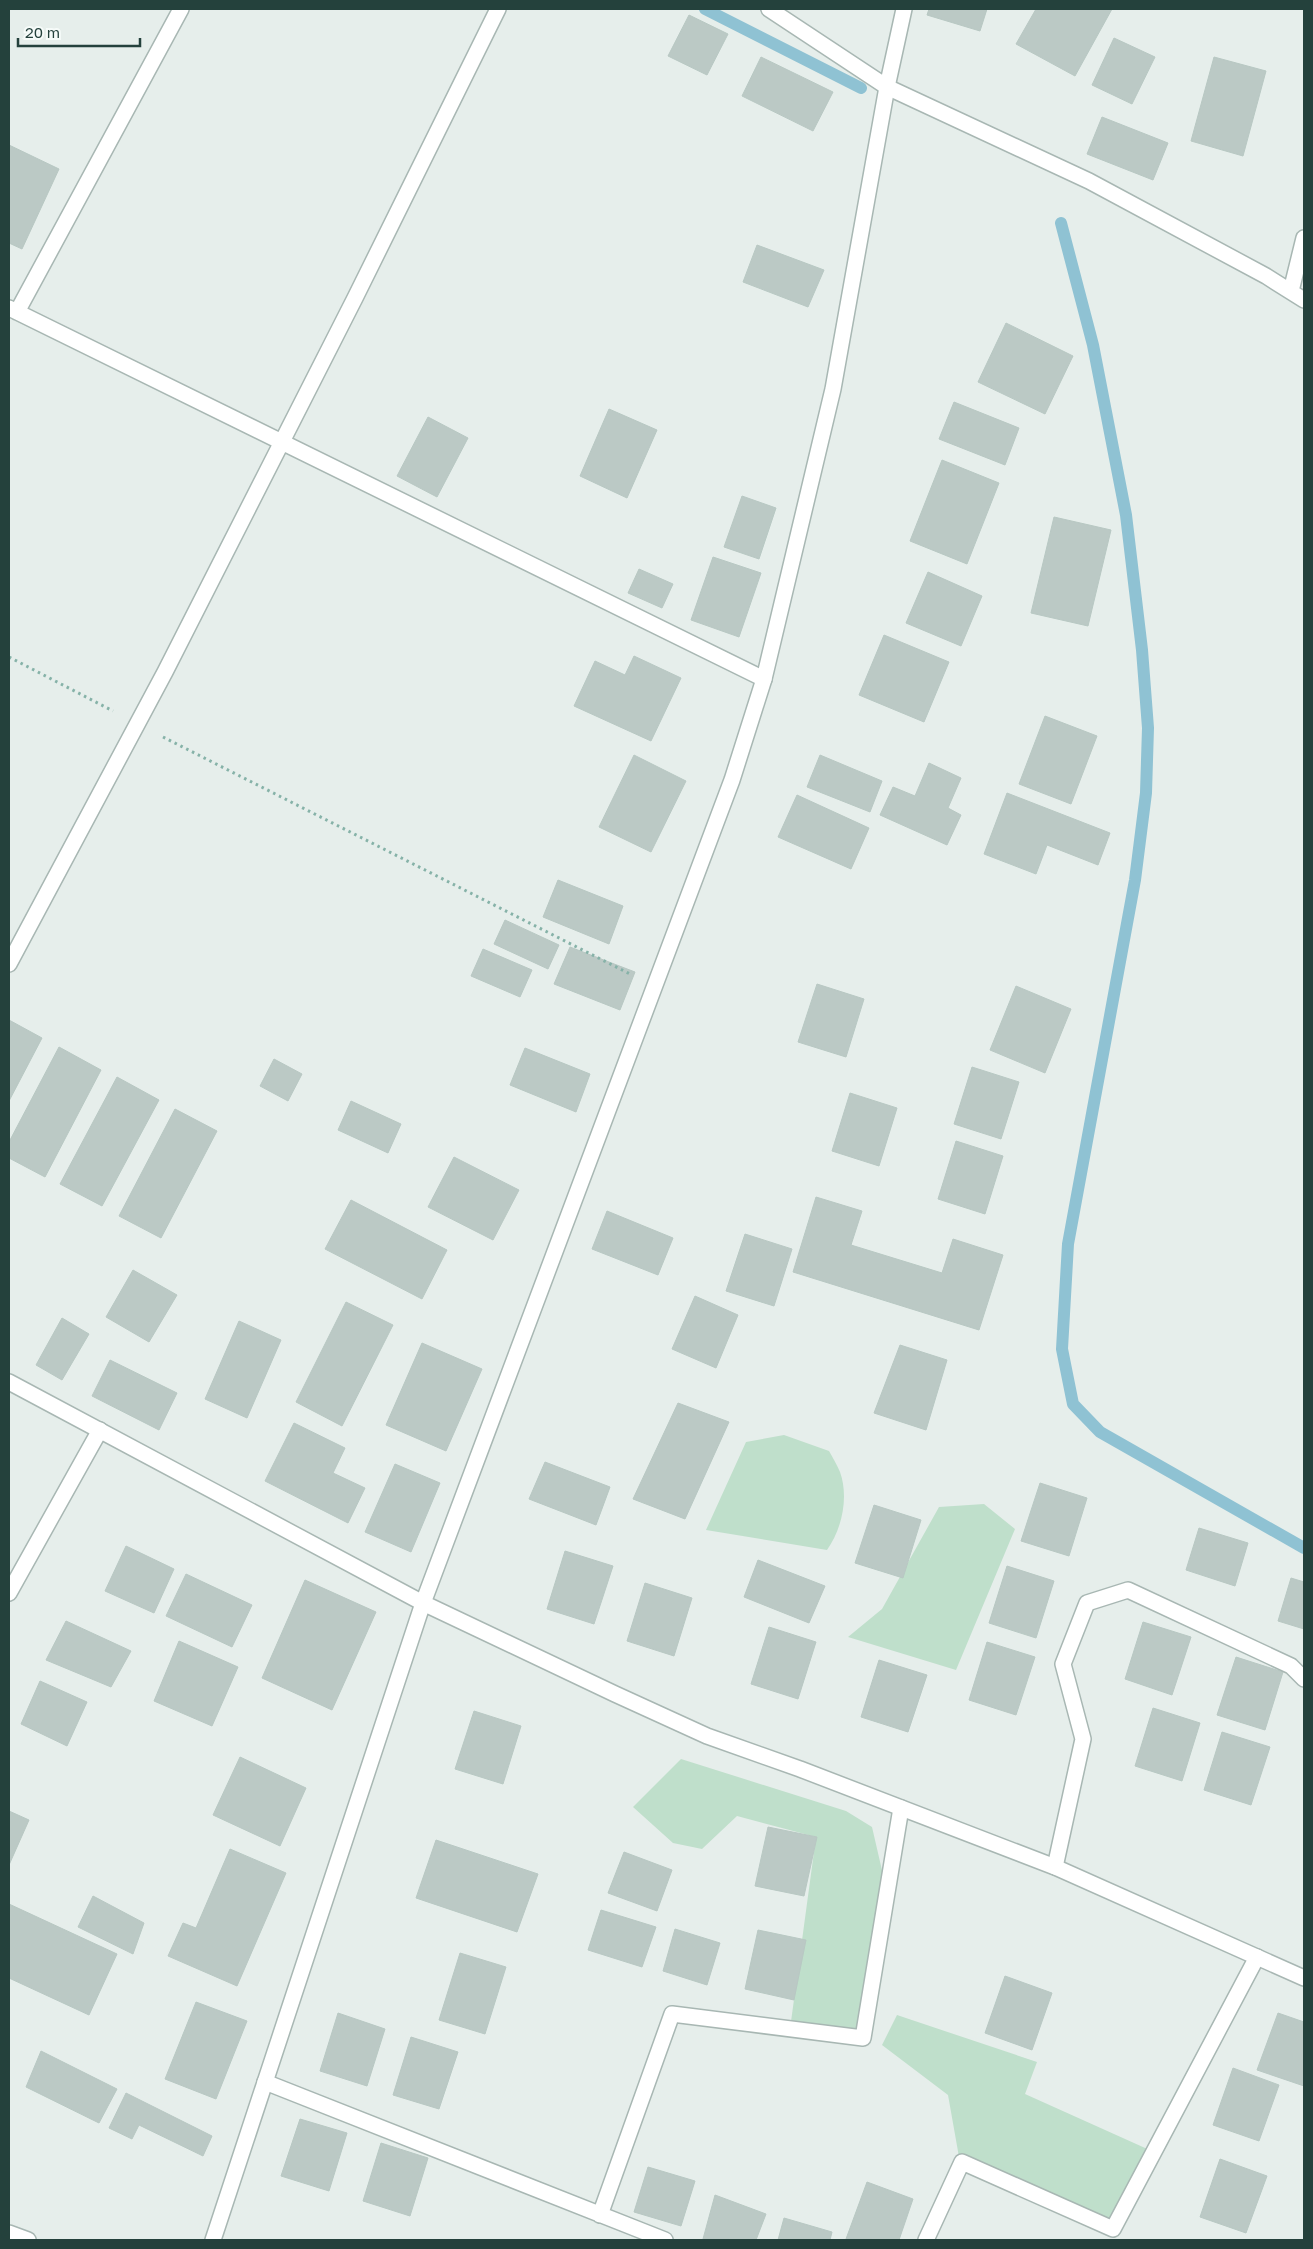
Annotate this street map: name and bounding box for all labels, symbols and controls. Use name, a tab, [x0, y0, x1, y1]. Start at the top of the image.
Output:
scale bar	[18, 15, 140, 47]
text: 20 m	[25, 23, 60, 41]

